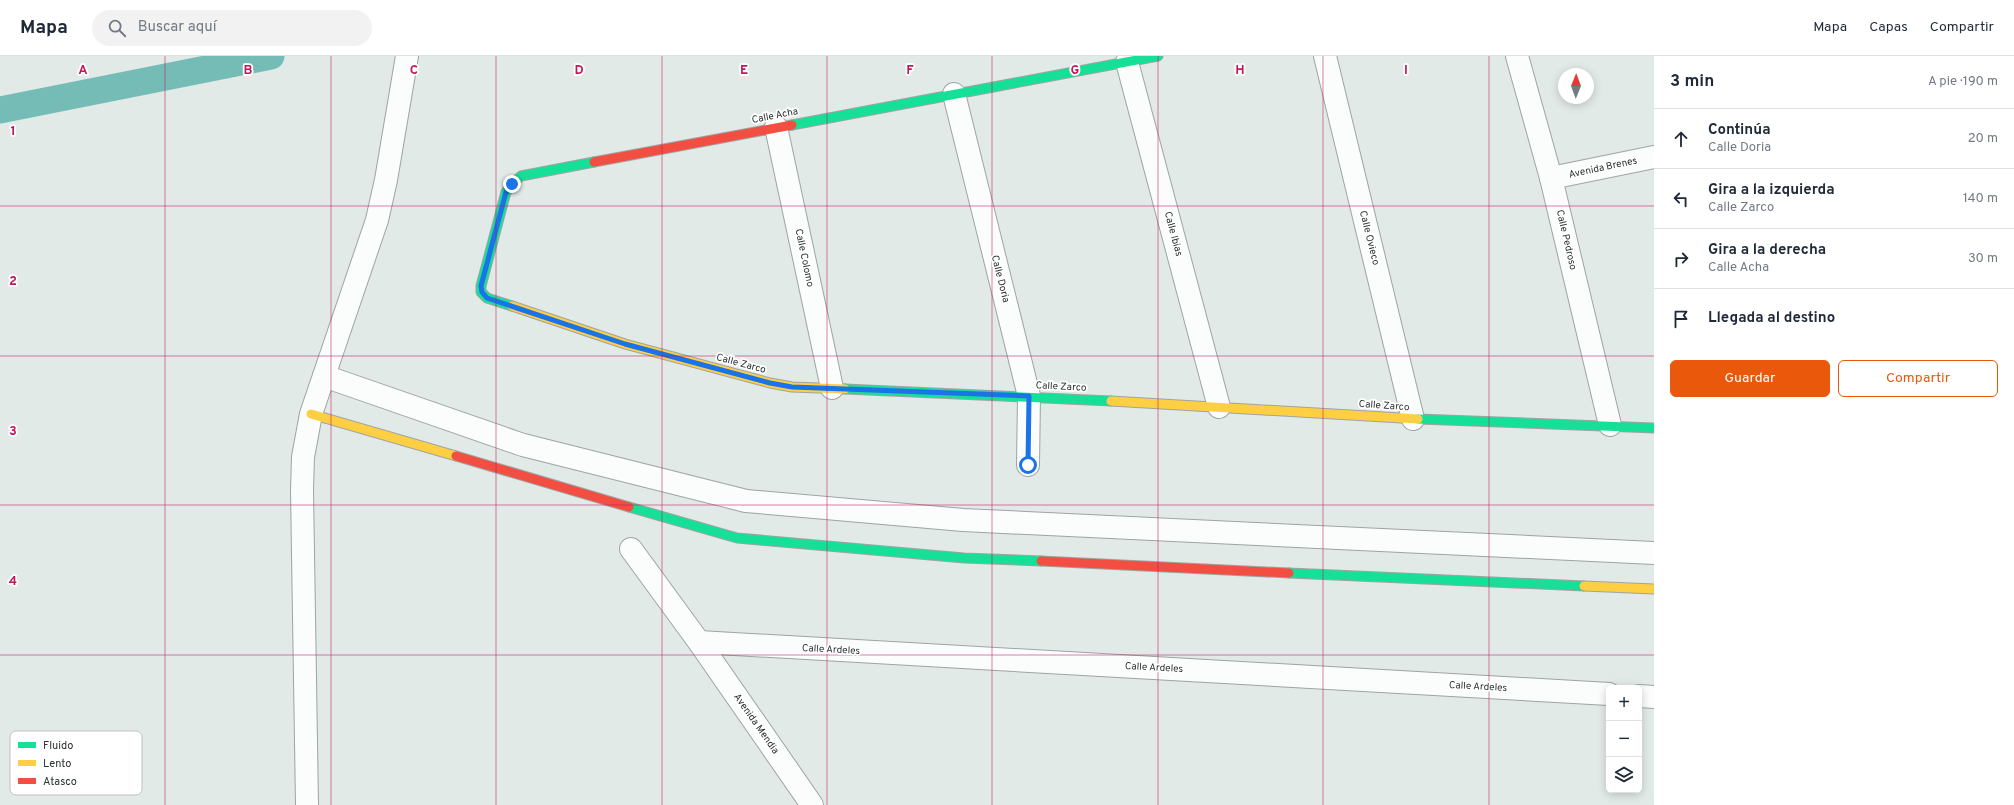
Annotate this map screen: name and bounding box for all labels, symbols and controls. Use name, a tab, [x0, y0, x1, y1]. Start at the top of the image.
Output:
search box	[92, 10, 372, 46]
text: Mapa	[20, 16, 68, 40]
icon: search	[106, 17, 128, 39]
text: Buscar aquí	[138, 18, 217, 37]
text: Mapa	[1813, 19, 1847, 36]
text: Capas	[1869, 19, 1908, 36]
text: Compartir	[1930, 19, 1994, 36]
text: A	[78, 63, 88, 79]
text: B	[244, 63, 253, 79]
text: C	[410, 63, 418, 79]
text: D	[574, 63, 584, 79]
text: E	[740, 63, 748, 79]
text: F	[906, 63, 914, 79]
text: G	[1071, 63, 1080, 79]
text: H	[1235, 63, 1245, 79]
text: I	[1404, 63, 1408, 79]
north arrow	[1558, 68, 1594, 104]
text: 3 min	[1670, 71, 1714, 93]
text: A pie · 190 m	[1928, 74, 1998, 90]
street label: Calle Acha	[751, 105, 799, 127]
text: Continúa	[1708, 121, 1770, 140]
text: 1	[10, 124, 16, 140]
icon: ahead	[1670, 128, 1692, 150]
text: 20 m	[1968, 131, 1998, 147]
text: Calle Doria	[1708, 140, 1771, 156]
street label: Avenida Brenes	[1568, 154, 1639, 182]
route end	[503, 175, 521, 193]
text: Gira a la izquierda	[1708, 181, 1835, 200]
icon: left	[1670, 188, 1692, 210]
text: 140 m	[1963, 191, 1998, 207]
text: Calle Zarco	[1708, 200, 1774, 216]
street label: Calle Ovieco	[1356, 209, 1382, 267]
street label: Calle Pedroso	[1553, 209, 1579, 272]
street label: Calle Ibias	[1161, 210, 1185, 258]
street label: Calle Colomo	[791, 228, 817, 289]
text: Gira a la derecha	[1708, 241, 1826, 260]
icon: right	[1670, 248, 1692, 270]
text: 30 m	[1968, 251, 1998, 267]
street label: Calle Doria	[988, 254, 1012, 304]
text: Calle Acha	[1708, 260, 1769, 276]
text: 2	[9, 274, 17, 290]
icon: arrive	[1670, 308, 1692, 330]
text: Llegada al destino	[1708, 309, 1835, 328]
street label: Calle Zarco	[715, 351, 768, 377]
button: Guardar	[1670, 360, 1830, 397]
button: Compartir	[1838, 360, 1998, 397]
street label: Calle Zarco	[1035, 379, 1087, 395]
street label: Calle Zarco	[1358, 398, 1410, 414]
text: 3	[9, 424, 17, 440]
route start	[1019, 456, 1037, 474]
text: 4	[9, 574, 17, 590]
street label: Calle Ardeles	[802, 642, 861, 658]
street label: Calle Ardeles	[1125, 660, 1184, 676]
street label: Calle Ardeles	[1449, 679, 1508, 695]
map controls	[1606, 685, 1642, 793]
button: +	[1606, 685, 1642, 721]
street label: Avenida Mendia	[730, 691, 782, 757]
button: −	[1606, 721, 1642, 757]
legend	[10, 731, 142, 795]
text: Fluido	[43, 739, 73, 753]
text: Lento	[43, 757, 71, 771]
button: layers	[1606, 757, 1642, 793]
text: Atasco	[43, 775, 77, 789]

